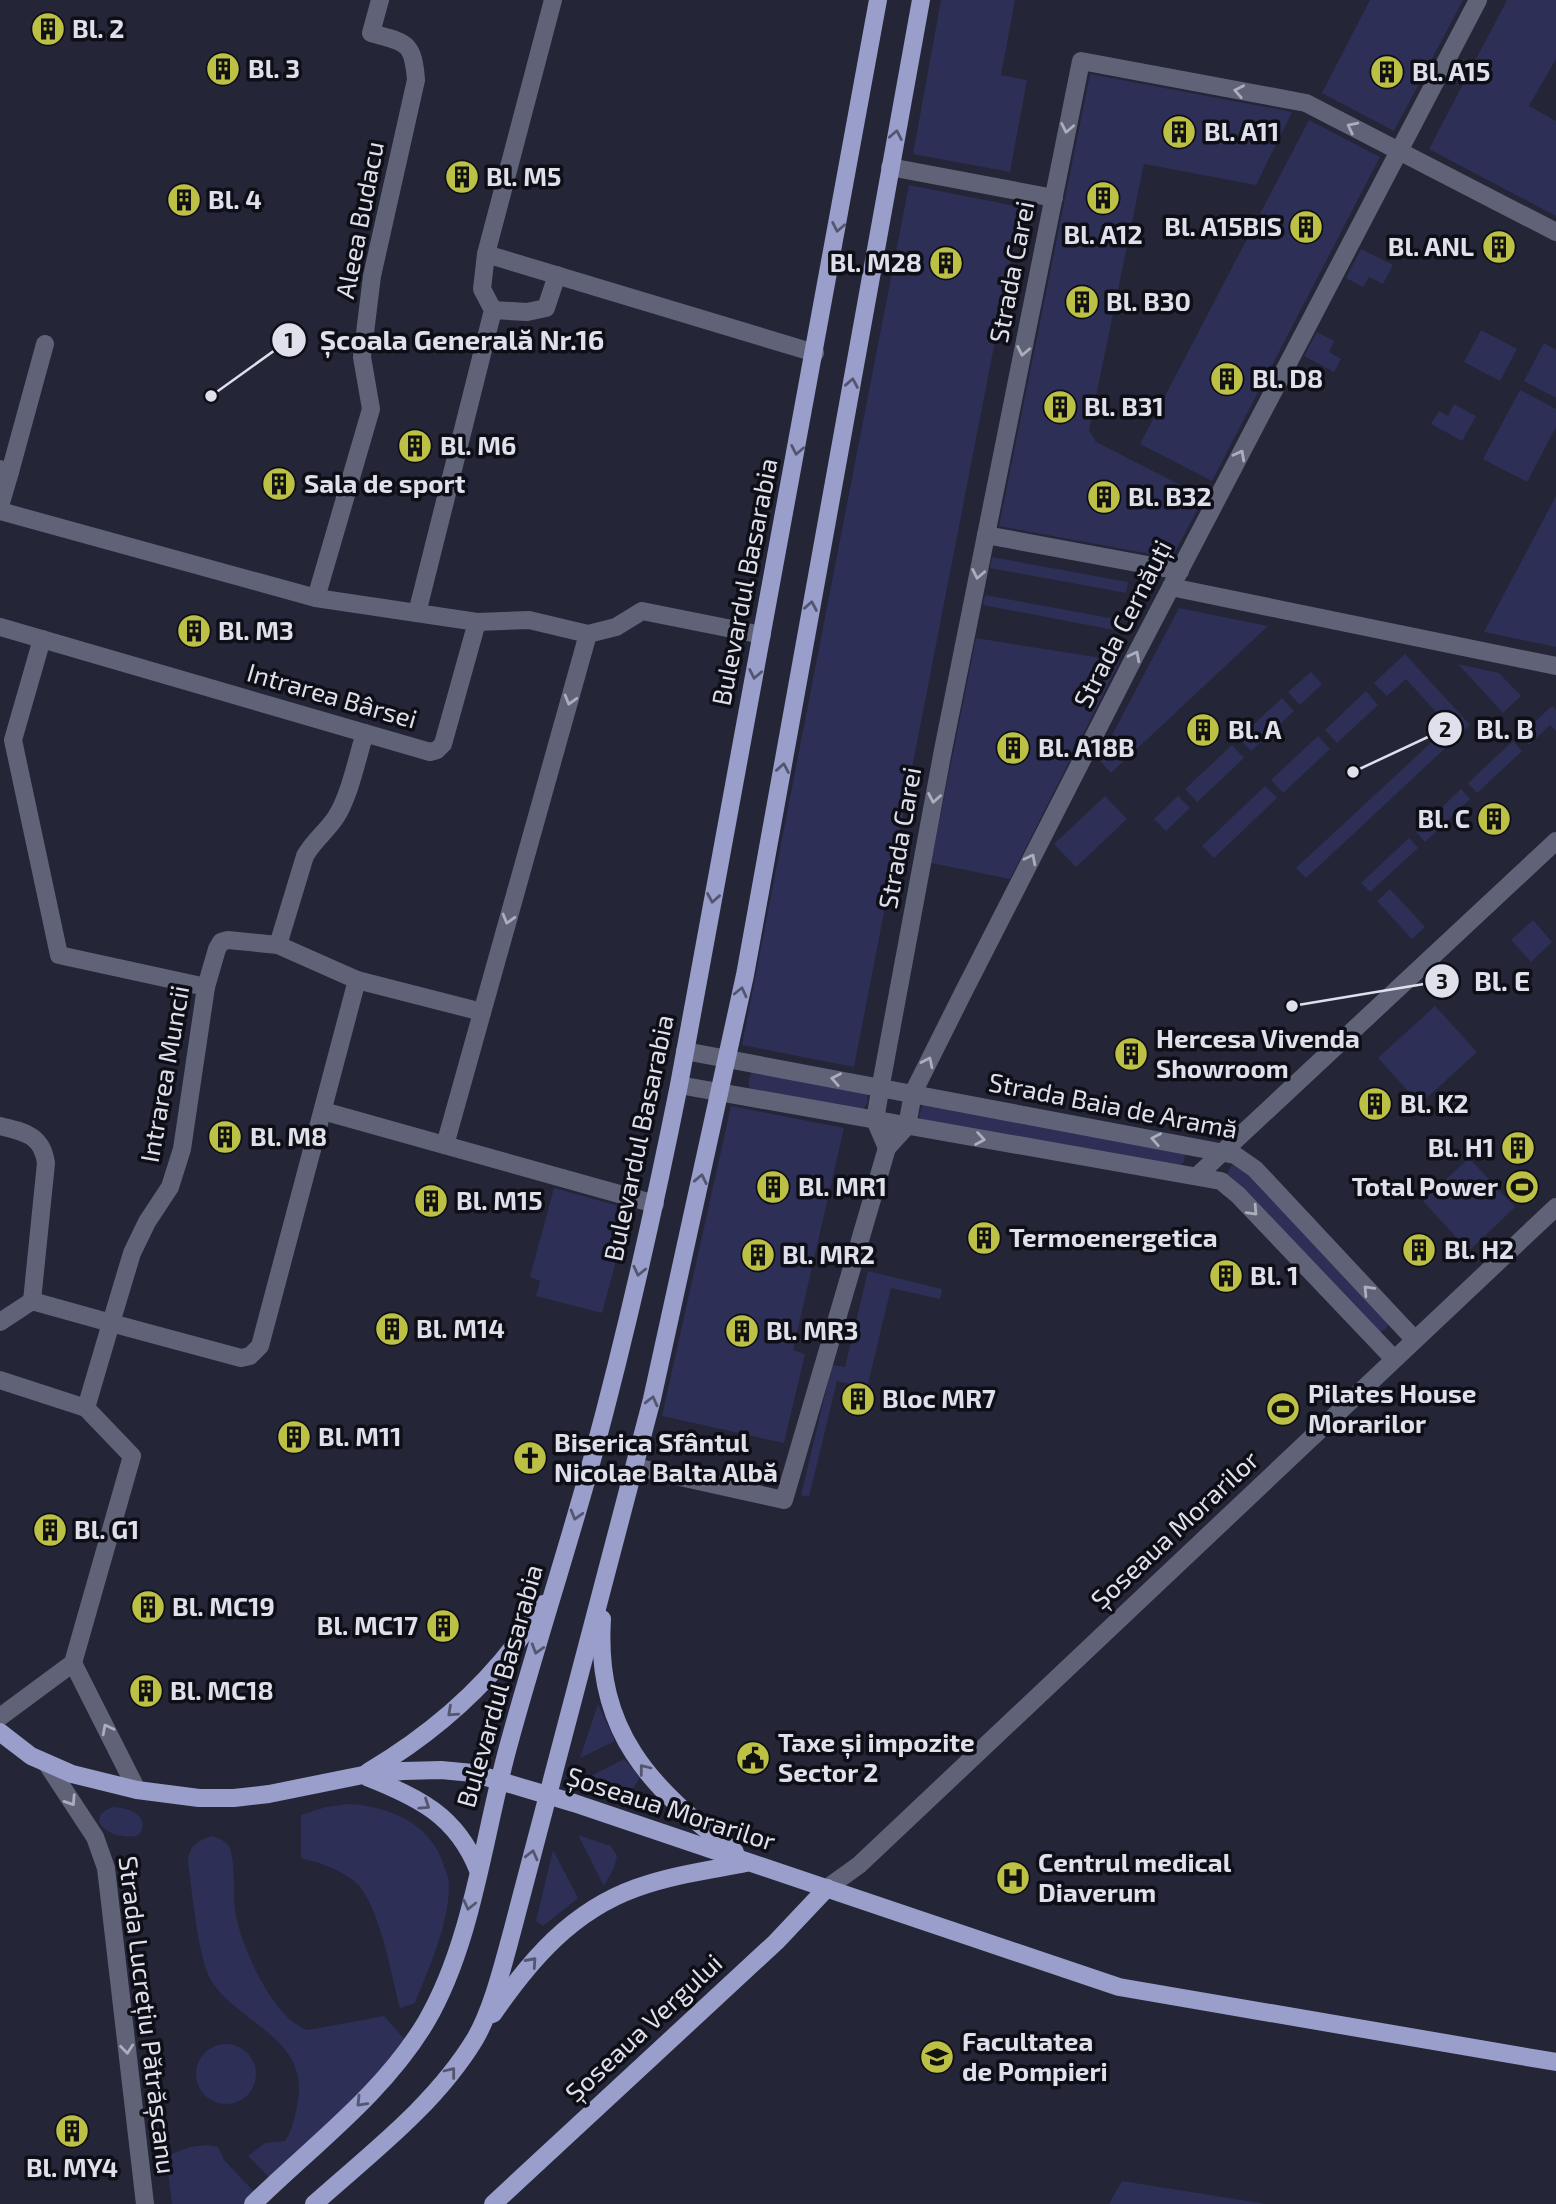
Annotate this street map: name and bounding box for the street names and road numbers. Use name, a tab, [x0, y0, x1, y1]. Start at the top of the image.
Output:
street label: Aleea Budacu	[328, 138, 389, 301]
street label: Strada Carei	[982, 198, 1039, 345]
street label: Bulevardul Basarabia	[704, 455, 783, 708]
street label: Strada Cernăuți	[1066, 534, 1179, 713]
street label: Intrarea Bârsei	[244, 656, 421, 734]
street label: Strada Carei	[871, 764, 926, 911]
street label: Intrarea Muncii	[133, 983, 194, 1165]
street label: Bulevardul Basarabia	[596, 1012, 679, 1264]
street label: Strada Baia de Aramă	[986, 1065, 1240, 1144]
street label: Șoseaua Morarilor	[1084, 1443, 1266, 1616]
street label: Bulevardul Basarabia	[449, 1561, 548, 1811]
street label: Șoseaua Morarilor	[563, 1759, 780, 1858]
street label: Strada Lucrețiu Pătrășcanu	[112, 1854, 183, 2176]
street label: Șoseaua Vergului	[558, 1947, 729, 2109]

